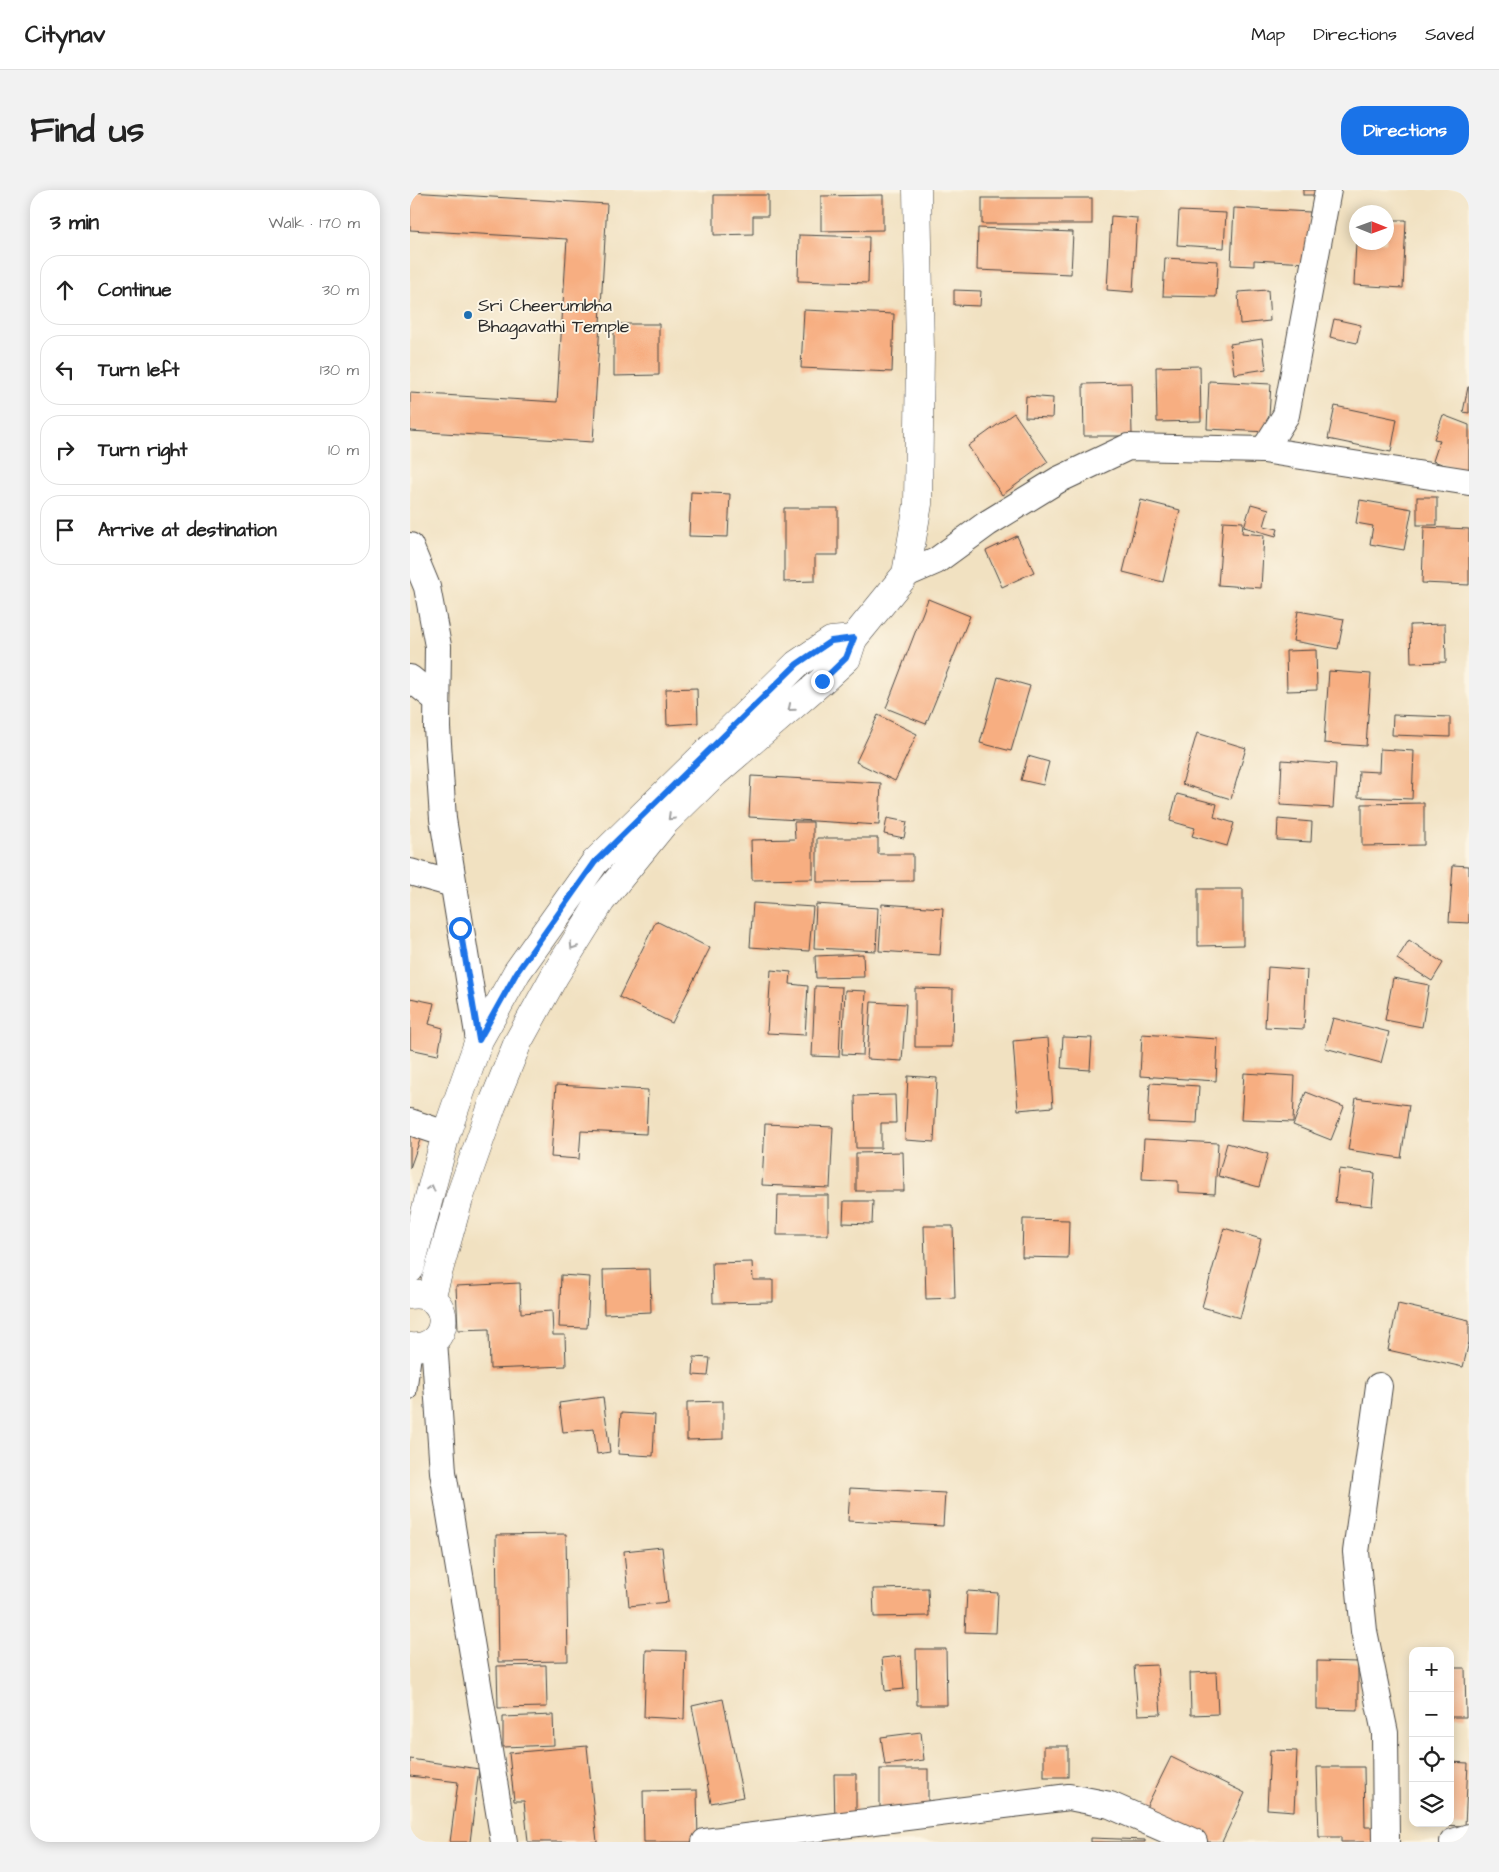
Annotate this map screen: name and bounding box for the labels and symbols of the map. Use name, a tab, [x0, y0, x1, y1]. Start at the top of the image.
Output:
north arrow	[1349, 205, 1394, 250]
place label: Sri Cheerumbha Bhagavathi Temple	[478, 293, 630, 340]
marker: Sri Cheerumbha Bhagavathi Temple	[462, 309, 474, 321]
route end	[811, 670, 834, 693]
one-way arrow	[788, 702, 797, 710]
one-way arrow	[667, 811, 676, 820]
route start	[449, 917, 472, 940]
one-way arrow	[570, 940, 579, 950]
one-way arrow	[426, 1184, 436, 1192]

